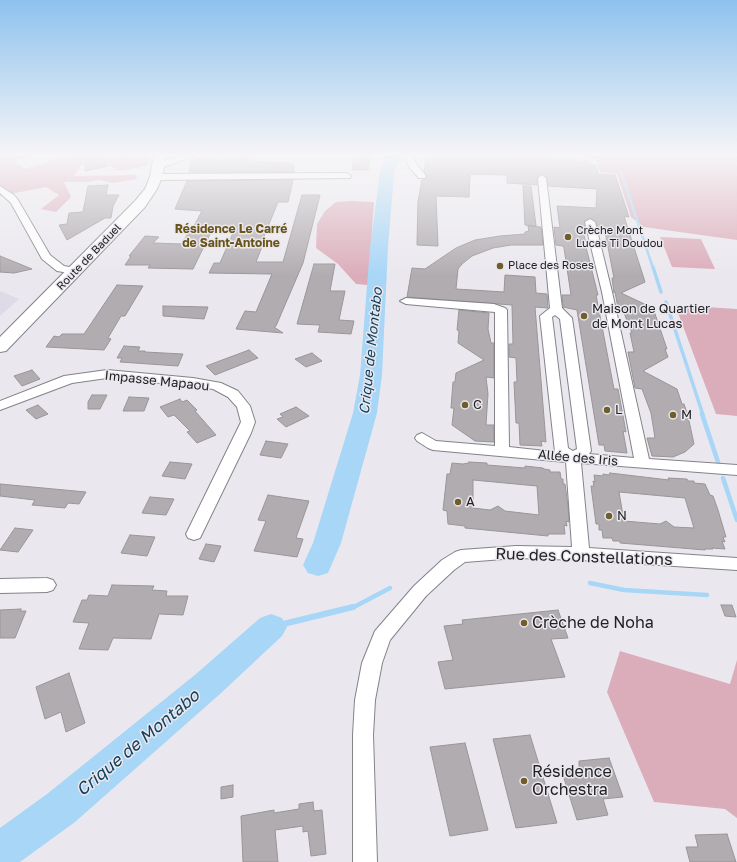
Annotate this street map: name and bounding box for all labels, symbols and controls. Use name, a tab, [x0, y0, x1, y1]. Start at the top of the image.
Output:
street label: Route de Baduel	[54, 221, 124, 293]
district label: Résidence Le Carré de Saint-Antoine	[175, 222, 287, 250]
place label: Crèche Mont Lucas Ti Doudou	[576, 224, 663, 250]
marker: Crèche Mont Lucas Ti Doudou	[563, 232, 573, 242]
place label: Place des Roses	[508, 259, 594, 273]
marker: Place des Roses	[495, 261, 505, 271]
water label: Crique de Montabo	[356, 287, 386, 415]
place label: Maison de Quartier de Mont Lucas	[592, 301, 710, 332]
marker: Maison de Quartier de Mont Lucas	[579, 311, 589, 321]
street label: Impasse Mapaou	[104, 368, 210, 394]
place label: C	[473, 397, 482, 413]
marker: C	[460, 400, 470, 410]
place label: L	[615, 402, 622, 418]
marker: L	[602, 405, 612, 415]
place label: M	[681, 407, 692, 423]
marker: M	[668, 410, 678, 420]
street label: Allée des Iris	[537, 447, 619, 469]
place label: A	[466, 494, 475, 510]
marker: A	[453, 497, 463, 507]
place label: N	[617, 508, 627, 524]
marker: N	[604, 511, 614, 521]
street label: Rue des Constellations	[495, 544, 673, 570]
place label: Crèche de Noha	[532, 613, 654, 633]
marker: Crèche de Noha	[519, 618, 529, 628]
water label: Crique de Montabo	[72, 686, 204, 800]
place label: Résidence Orchestra	[532, 762, 612, 800]
marker: Résidence Orchestra	[519, 776, 529, 786]

